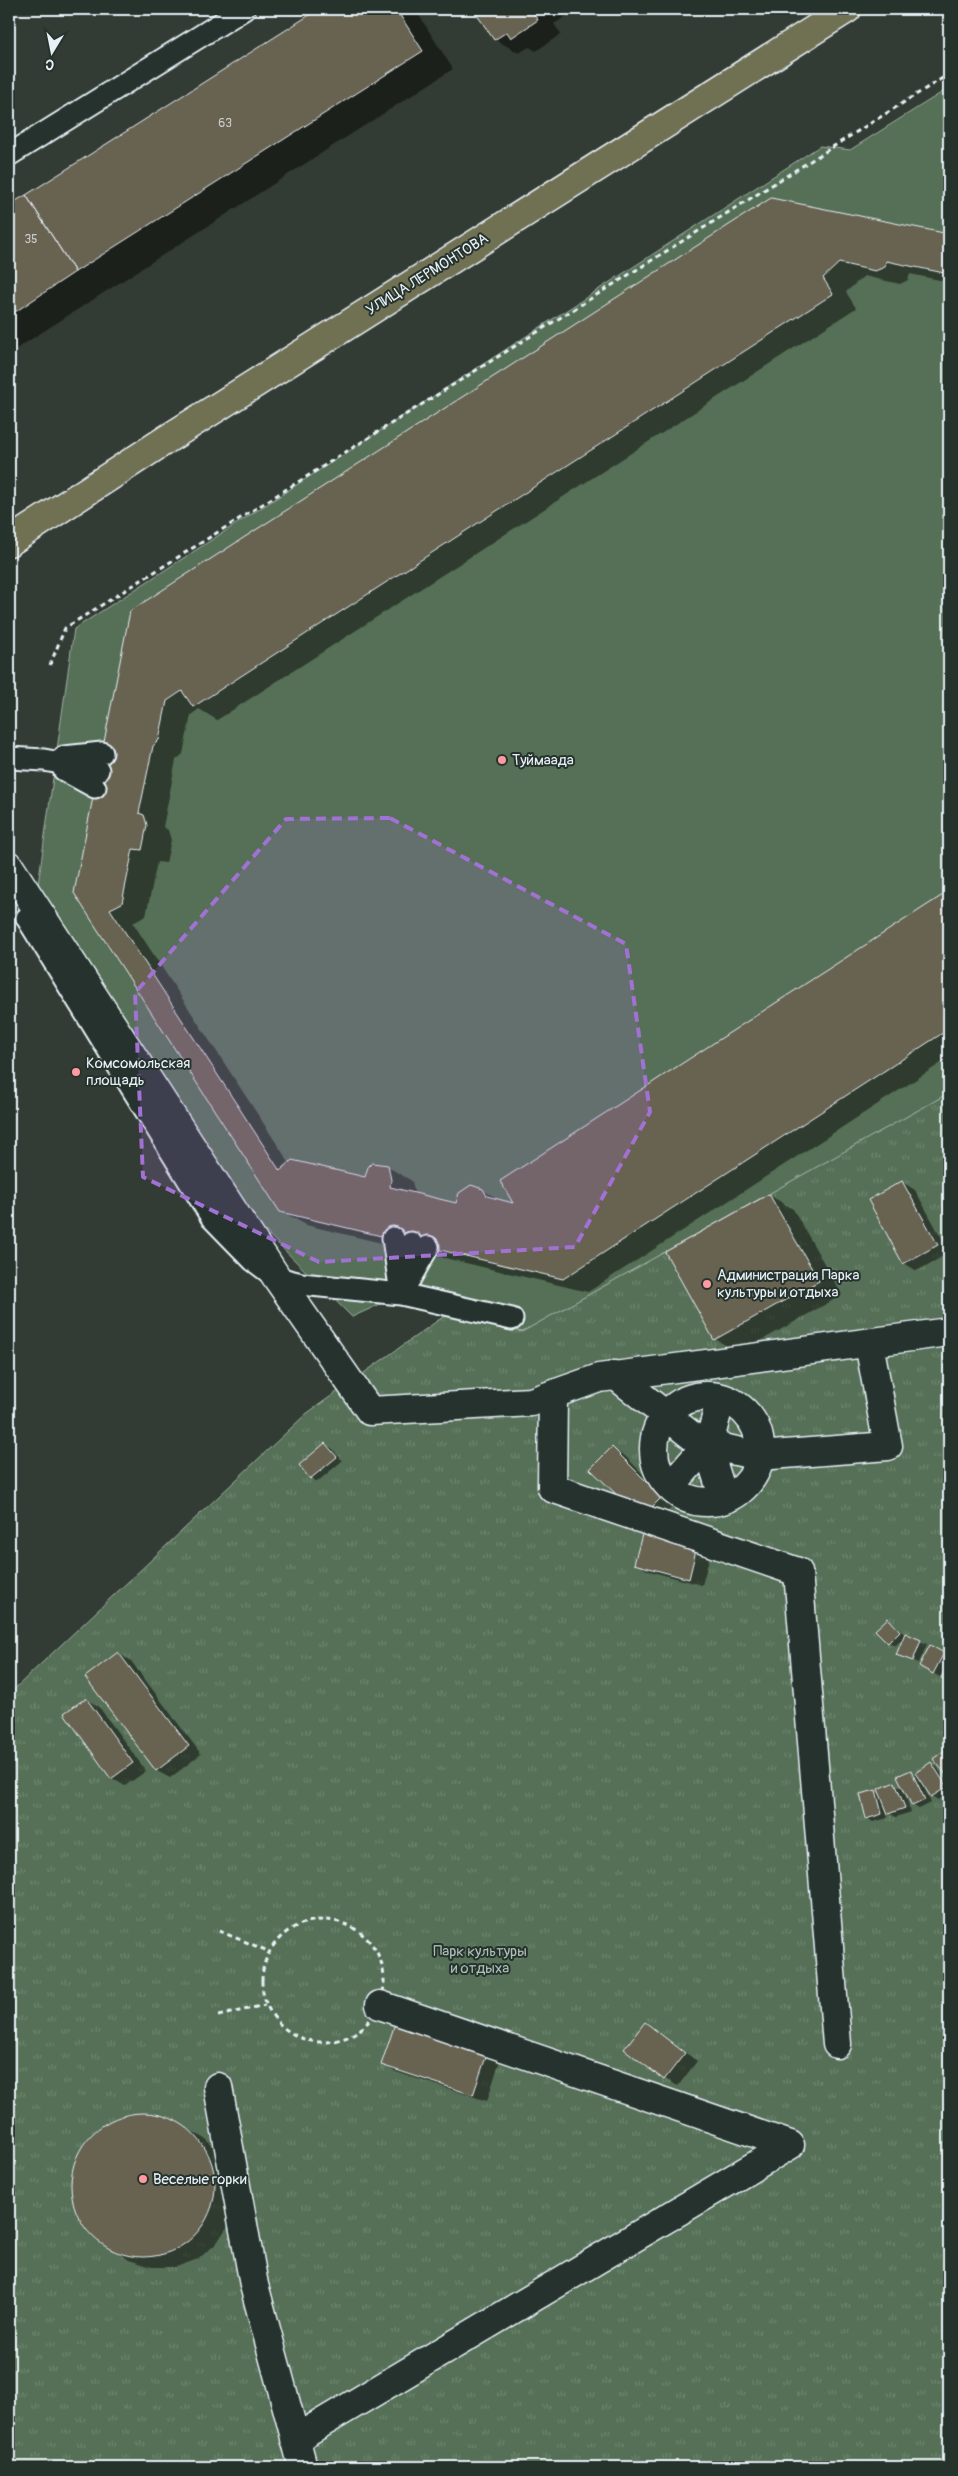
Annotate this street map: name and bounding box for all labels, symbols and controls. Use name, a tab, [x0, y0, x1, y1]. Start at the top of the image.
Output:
north arrow	[28, 28, 78, 78]
text: С	[44, 55, 56, 73]
house number: 63	[218, 116, 232, 131]
street label: УЛИЦА ЛЕРМОНТОВА	[363, 229, 492, 320]
house number: 35	[24, 232, 38, 247]
place label: Туймаада	[512, 751, 574, 770]
marker: Туймаада	[496, 754, 508, 766]
place label: Комсомольская площадь	[86, 1054, 190, 1090]
marker: Комсомольская площадь	[70, 1066, 82, 1078]
place label: Администрация Парка культуры и отдыха	[717, 1266, 860, 1302]
marker: Администрация Парка культуры и отдыха	[701, 1278, 713, 1290]
park label: Парк культуры и отдыха	[433, 1942, 527, 1978]
place label: Веселые горки	[153, 2170, 247, 2189]
marker: Веселые горки	[137, 2173, 149, 2185]

